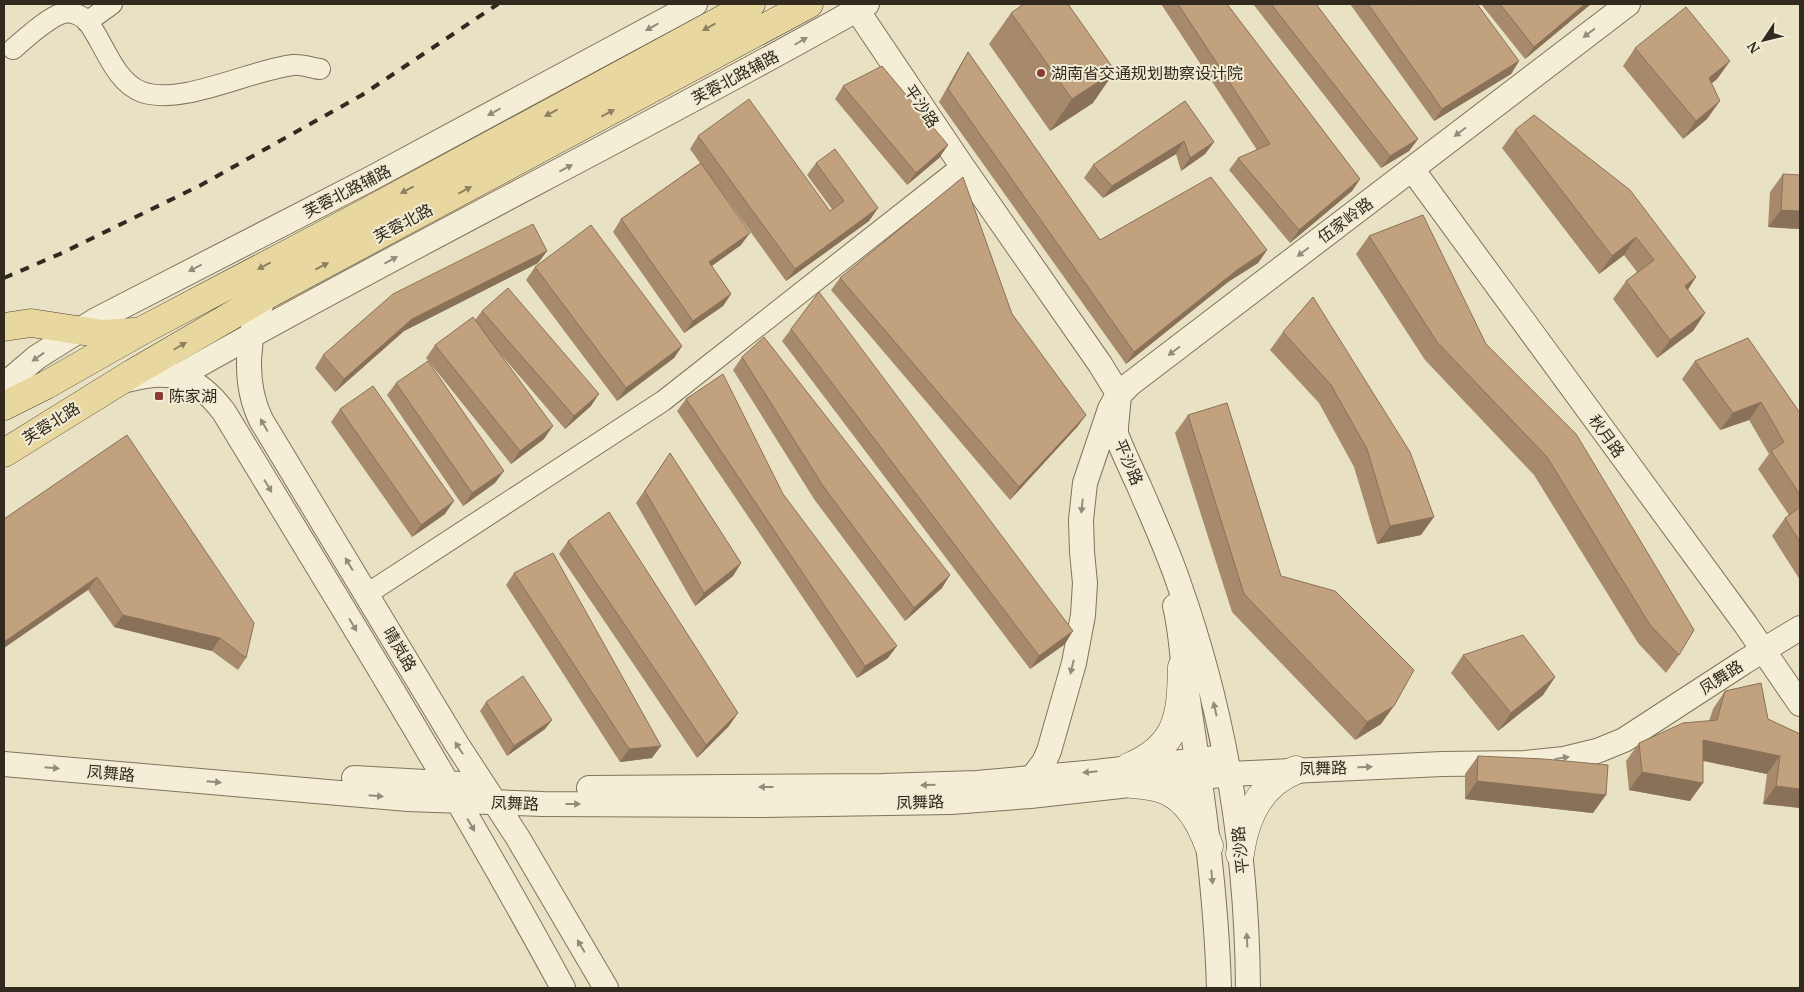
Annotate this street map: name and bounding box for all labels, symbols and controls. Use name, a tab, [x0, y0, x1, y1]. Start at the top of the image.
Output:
north arrow	[1739, 15, 1789, 65]
one-way arrow	[645, 23, 660, 31]
one-way arrow	[701, 23, 716, 31]
one-way arrow	[1583, 28, 1596, 39]
one-way arrow	[795, 37, 808, 46]
text: N	[1742, 38, 1764, 58]
street label: 芙蓉北路辅路	[687, 45, 783, 109]
place label: 湖南省交通规划勘察设计院	[1051, 62, 1243, 84]
marker: 湖南省交通规划勘察设计院	[1035, 67, 1047, 79]
street label: 平沙路	[899, 80, 945, 132]
one-way arrow	[487, 108, 500, 117]
one-way arrow	[602, 108, 615, 117]
one-way arrow	[544, 109, 557, 118]
one-way arrow	[1453, 127, 1467, 137]
street label: 芙蓉北路辅路	[299, 159, 395, 223]
one-way arrow	[558, 164, 573, 172]
one-way arrow	[401, 186, 414, 195]
one-way arrow	[458, 186, 472, 194]
street label: 伍家岭路	[1313, 192, 1377, 248]
street label: 芙蓉北路	[370, 198, 436, 248]
one-way arrow	[1297, 247, 1310, 258]
one-way arrow	[384, 256, 398, 264]
one-way arrow	[256, 262, 271, 270]
one-way arrow	[315, 262, 329, 270]
one-way arrow	[188, 264, 201, 273]
one-way arrow	[174, 341, 187, 350]
one-way arrow	[1167, 346, 1181, 356]
one-way arrow	[31, 352, 45, 362]
place label: 陈家湖	[169, 385, 217, 407]
marker: 陈家湖	[153, 390, 165, 402]
street label: 芙蓉北路	[18, 397, 84, 449]
street label: 秋月路	[1584, 410, 1630, 462]
one-way arrow	[260, 419, 269, 432]
street label: 平沙路	[1109, 436, 1149, 488]
one-way arrow	[264, 479, 273, 492]
one-way arrow	[1078, 499, 1086, 515]
one-way arrow	[344, 557, 353, 570]
one-way arrow	[348, 618, 357, 631]
street label: 晴岚路	[378, 623, 422, 675]
street label: 凤舞路	[1695, 655, 1747, 699]
one-way arrow	[1068, 660, 1076, 675]
one-way arrow	[1211, 702, 1219, 717]
one-way arrow	[455, 742, 464, 755]
one-way arrow	[1554, 754, 1570, 762]
street label: 凤舞路	[1299, 756, 1347, 780]
street label: 凤舞路	[86, 760, 136, 786]
one-way arrow	[1357, 762, 1373, 770]
one-way arrow	[45, 764, 61, 772]
one-way arrow	[1082, 768, 1098, 776]
one-way arrow	[207, 778, 223, 786]
one-way arrow	[920, 781, 936, 789]
one-way arrow	[757, 783, 773, 791]
street label: 凤舞路	[896, 790, 944, 814]
street label: 凤舞路	[491, 791, 539, 815]
one-way arrow	[368, 792, 384, 800]
one-way arrow	[566, 800, 582, 808]
one-way arrow	[466, 819, 475, 832]
street label: 平沙路	[1227, 825, 1253, 875]
one-way arrow	[1208, 869, 1216, 885]
one-way arrow	[1243, 931, 1251, 947]
one-way arrow	[577, 940, 586, 953]

